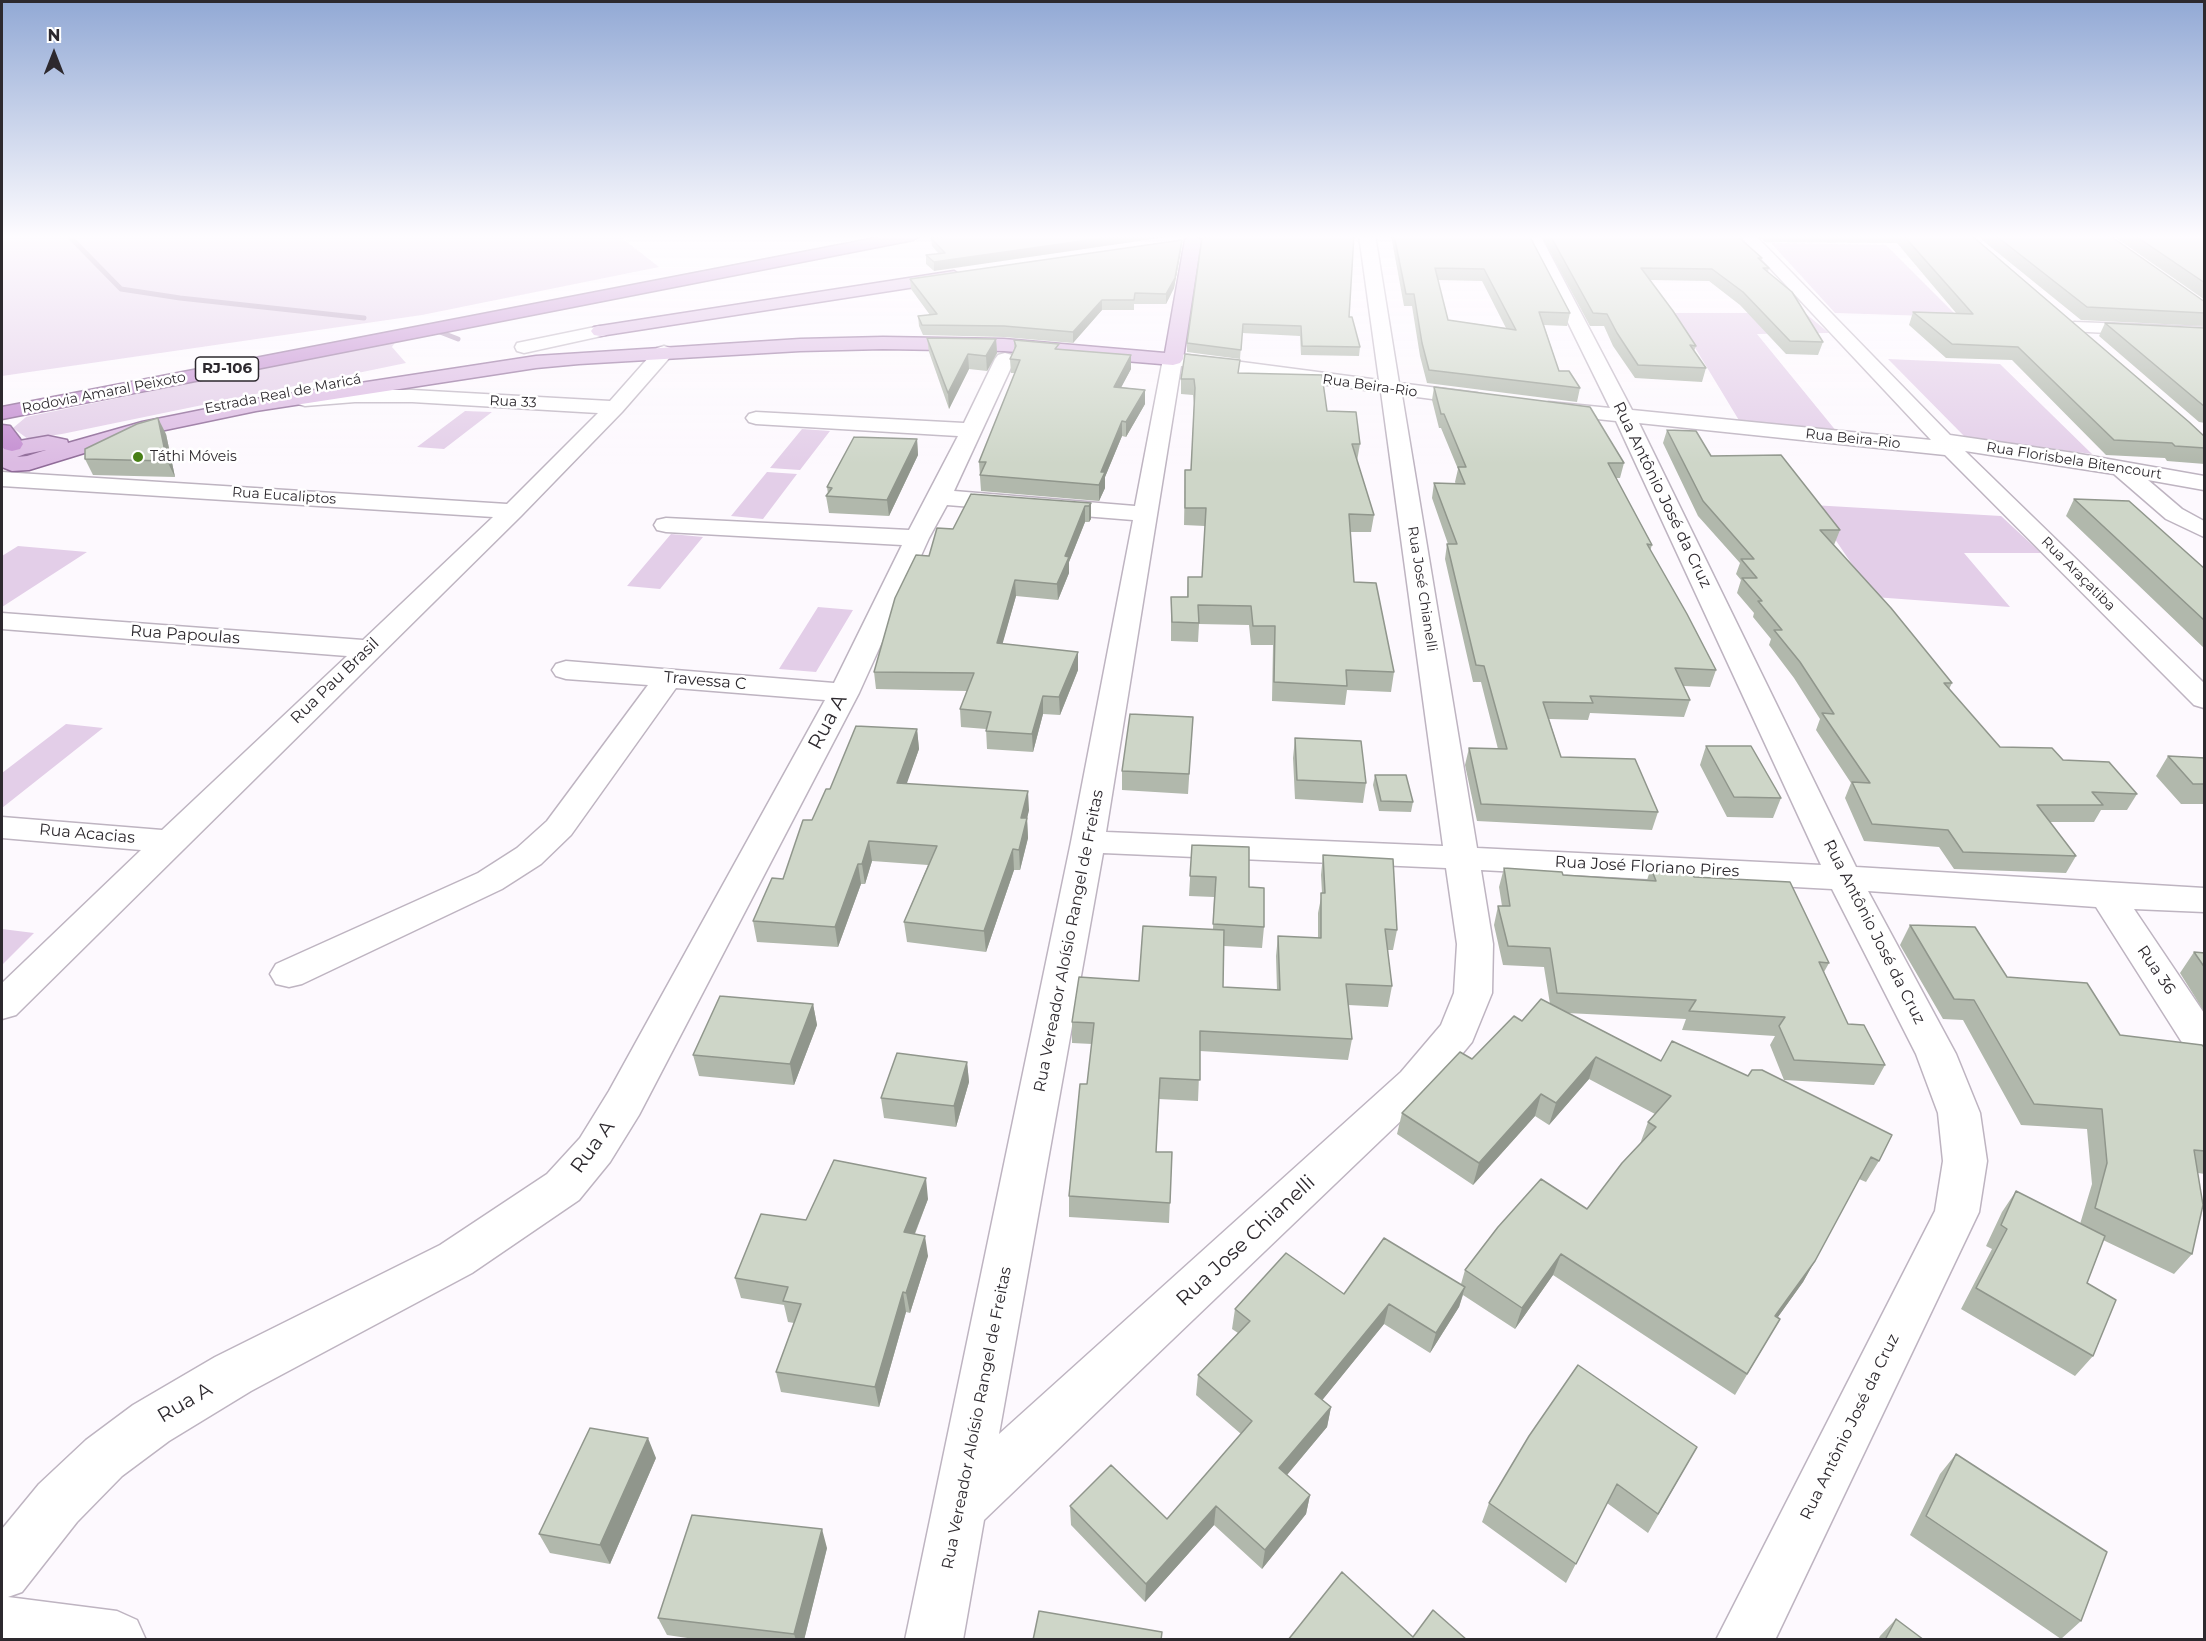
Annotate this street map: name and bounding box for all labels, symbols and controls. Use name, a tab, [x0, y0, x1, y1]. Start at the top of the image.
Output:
north arrow	[24, 24, 84, 84]
text: N	[48, 26, 60, 45]
road number: RJ-106	[196, 357, 258, 381]
street label: Rodovia Amaral Peixoto	[21, 369, 187, 417]
street label: Estrada Real de Maricá	[203, 371, 363, 417]
street label: Rua Beira-Rio	[1322, 371, 1418, 401]
street label: Rua 33	[489, 392, 537, 412]
street label: Rua Antônio José da Cruz	[1609, 399, 1715, 591]
street label: Rua Beira-Rio	[1805, 426, 1901, 452]
street label: Rua Florisbela Bitencourt	[1985, 439, 2163, 483]
place label: Táthi Móveis	[150, 449, 237, 465]
marker: Táthi Móveis	[131, 450, 145, 464]
street label: Rua Eucaliptos	[231, 484, 337, 508]
street label: Rua José Chianelli	[1404, 525, 1440, 653]
street label: Rua Araçatiba	[2037, 533, 2119, 615]
street label: Rua Papoulas	[130, 622, 240, 648]
street label: Rua Pau Brasil	[287, 634, 383, 728]
street label: Travessa C	[663, 668, 747, 694]
street label: Rua A	[803, 690, 853, 754]
street label: Rua Vereador Aloísio Rangel de Freitas	[1030, 788, 1108, 1094]
street label: Rua Acacias	[38, 820, 136, 848]
street label: Rua Antônio José da Cruz	[1819, 836, 1929, 1028]
street label: Rua José Floriano Pires	[1554, 853, 1740, 881]
street label: Rua 36	[2133, 942, 2179, 998]
street label: Rua A	[566, 1116, 620, 1178]
street label: Rua Jose Chianelli	[1172, 1170, 1320, 1312]
street label: Rua Vereador Aloísio Rangel de Freitas	[938, 1265, 1016, 1571]
street label: Rua Antônio José da Cruz	[1797, 1331, 1903, 1523]
street label: Rua A	[153, 1377, 217, 1429]

